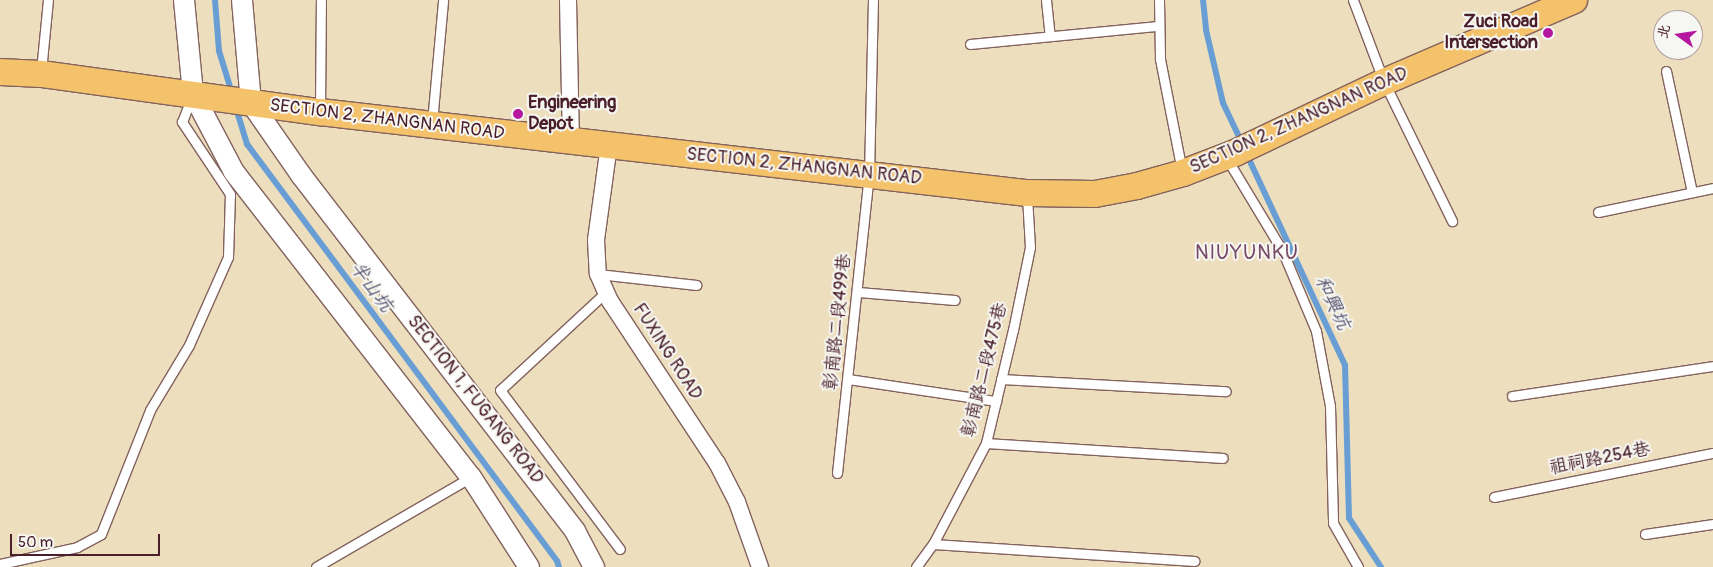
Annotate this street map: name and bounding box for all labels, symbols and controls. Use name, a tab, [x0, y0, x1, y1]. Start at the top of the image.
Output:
north arrow	[1653, 10, 1703, 60]
place label: Zuci Road Intersection	[1444, 12, 1538, 54]
text: 北	[1654, 23, 1674, 40]
marker: Zuci Road Intersection	[1542, 27, 1554, 39]
street label: SECTION 2, ZHANGNAN ROAD	[1187, 63, 1411, 179]
place label: Engineering Depot	[528, 93, 616, 136]
street label: SECTION 2, ZHANGNAN ROAD	[268, 95, 506, 145]
marker: Engineering Depot	[512, 108, 524, 120]
street label: SECTION 2, ZHANGNAN ROAD	[685, 144, 923, 190]
district label: NIUYUNKU	[1194, 240, 1300, 264]
street label: 彰南路二段499巷	[820, 253, 856, 391]
water label: 半山坑	[345, 257, 397, 317]
water label: 和興坑	[1310, 272, 1354, 334]
street label: FUXING ROAD	[628, 300, 706, 404]
street label: 彰南路二段475巷	[958, 301, 1012, 439]
street label: SECTION 1, FUGANG ROAD	[402, 311, 548, 489]
street label: 祖祠路254巷	[1548, 439, 1652, 479]
scale bar	[12, 524, 162, 556]
text: 50 m	[18, 533, 53, 552]

